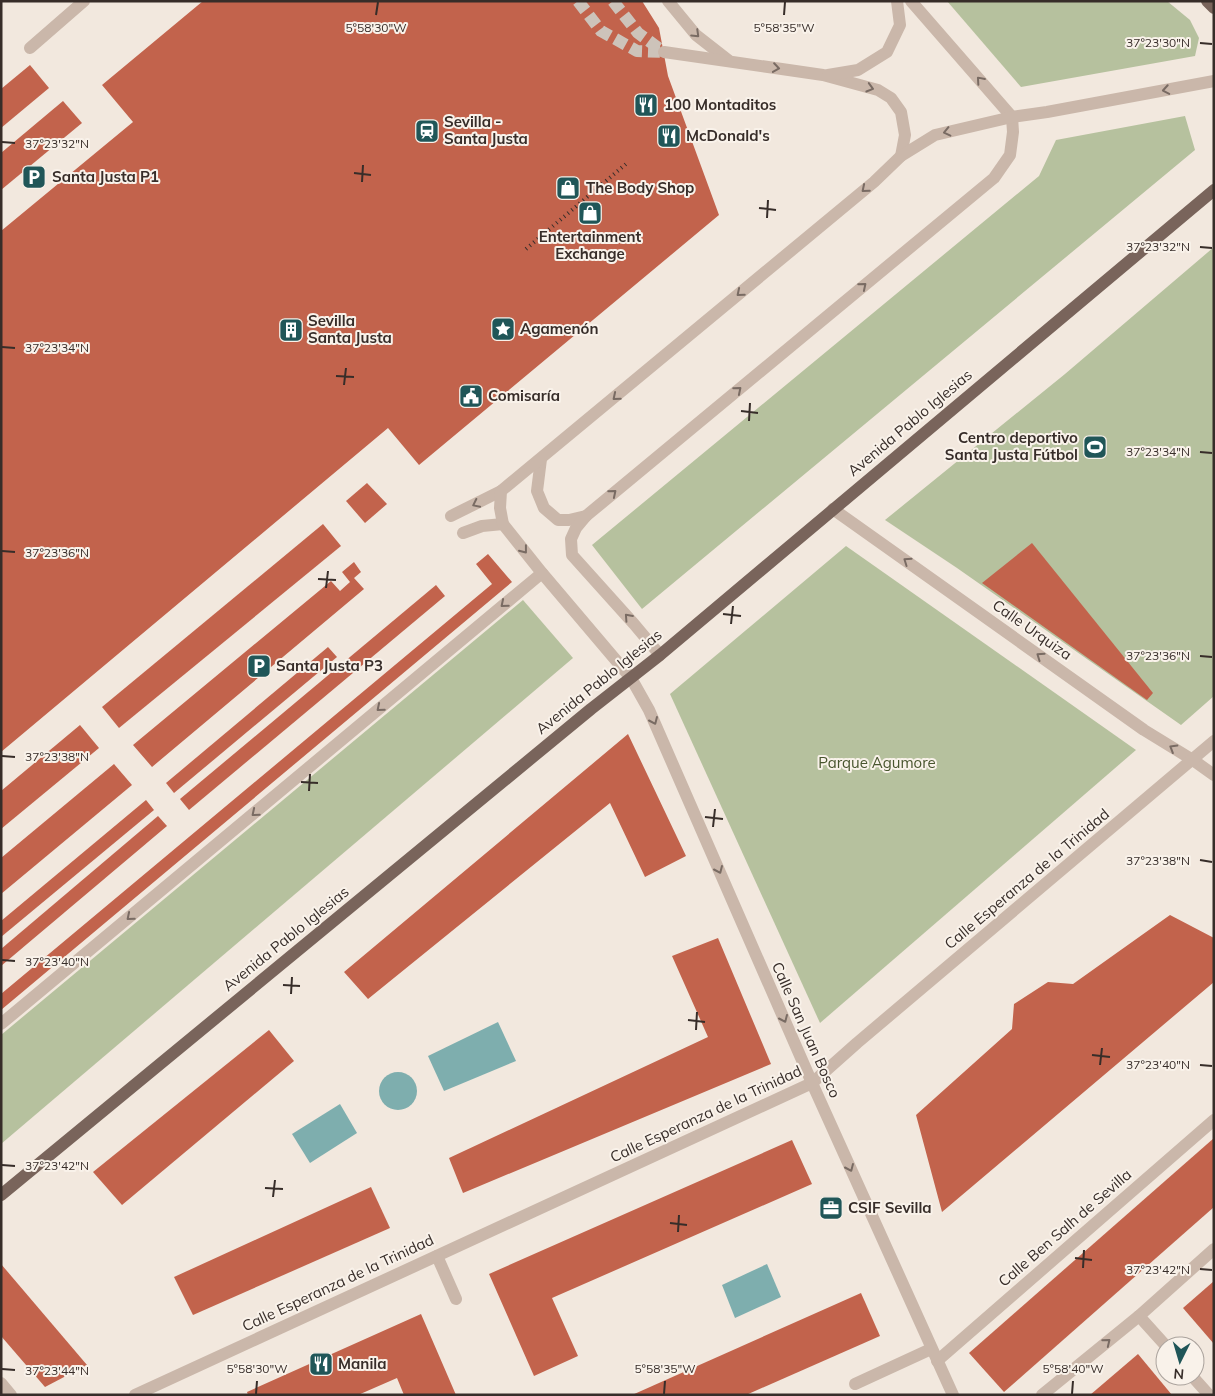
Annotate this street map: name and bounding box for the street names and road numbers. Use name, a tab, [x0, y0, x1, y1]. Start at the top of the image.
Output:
street label: Avenida Pablo Iglesias	[844, 365, 976, 480]
street label: Calle Urquiza	[989, 595, 1076, 664]
street label: Avenida Pablo Iglesias	[532, 625, 665, 738]
street label: Calle Esperanza de la Trinidad	[940, 804, 1113, 953]
street label: Avenida Pablo Iglesias	[219, 882, 352, 995]
street label: Calle San Juan Bosco	[768, 959, 845, 1101]
street label: Calle Esperanza de la Trinidad	[607, 1061, 805, 1166]
street label: Calle Ben Salh de Sevilla	[994, 1165, 1135, 1291]
street label: Calle Esperanza de la Trinidad	[239, 1230, 437, 1335]

